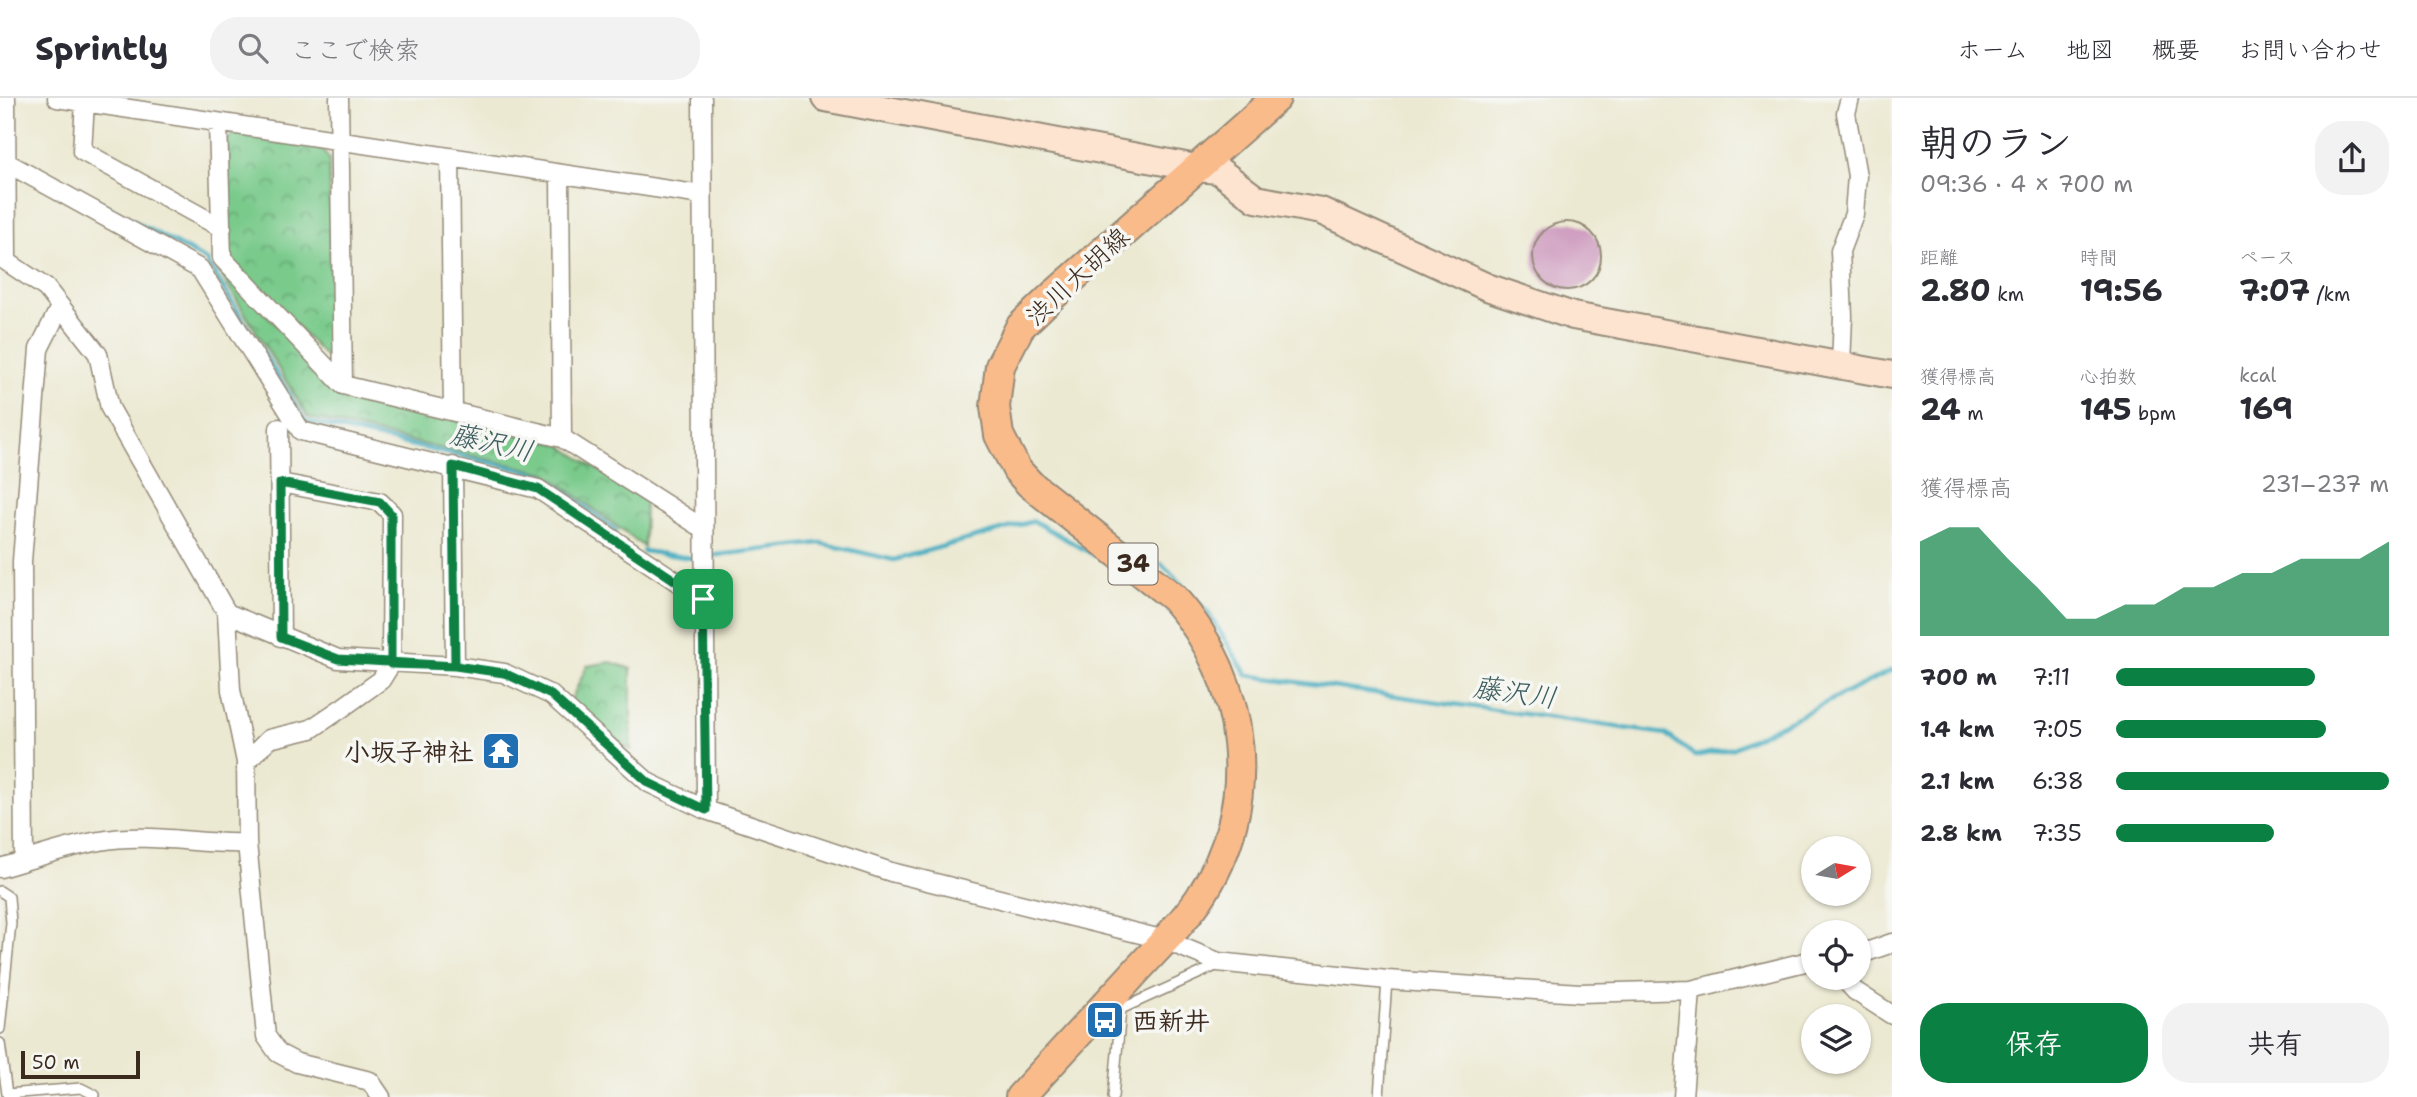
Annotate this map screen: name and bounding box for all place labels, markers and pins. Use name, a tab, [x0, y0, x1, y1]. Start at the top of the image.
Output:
pin	[673, 569, 733, 629]
temple icon: 小坂子神社	[480, 730, 522, 772]
place label: 小坂子神社	[344, 734, 474, 769]
bus stop icon: 西新井	[1084, 999, 1126, 1041]
place label: 西新井	[1132, 1003, 1210, 1038]

